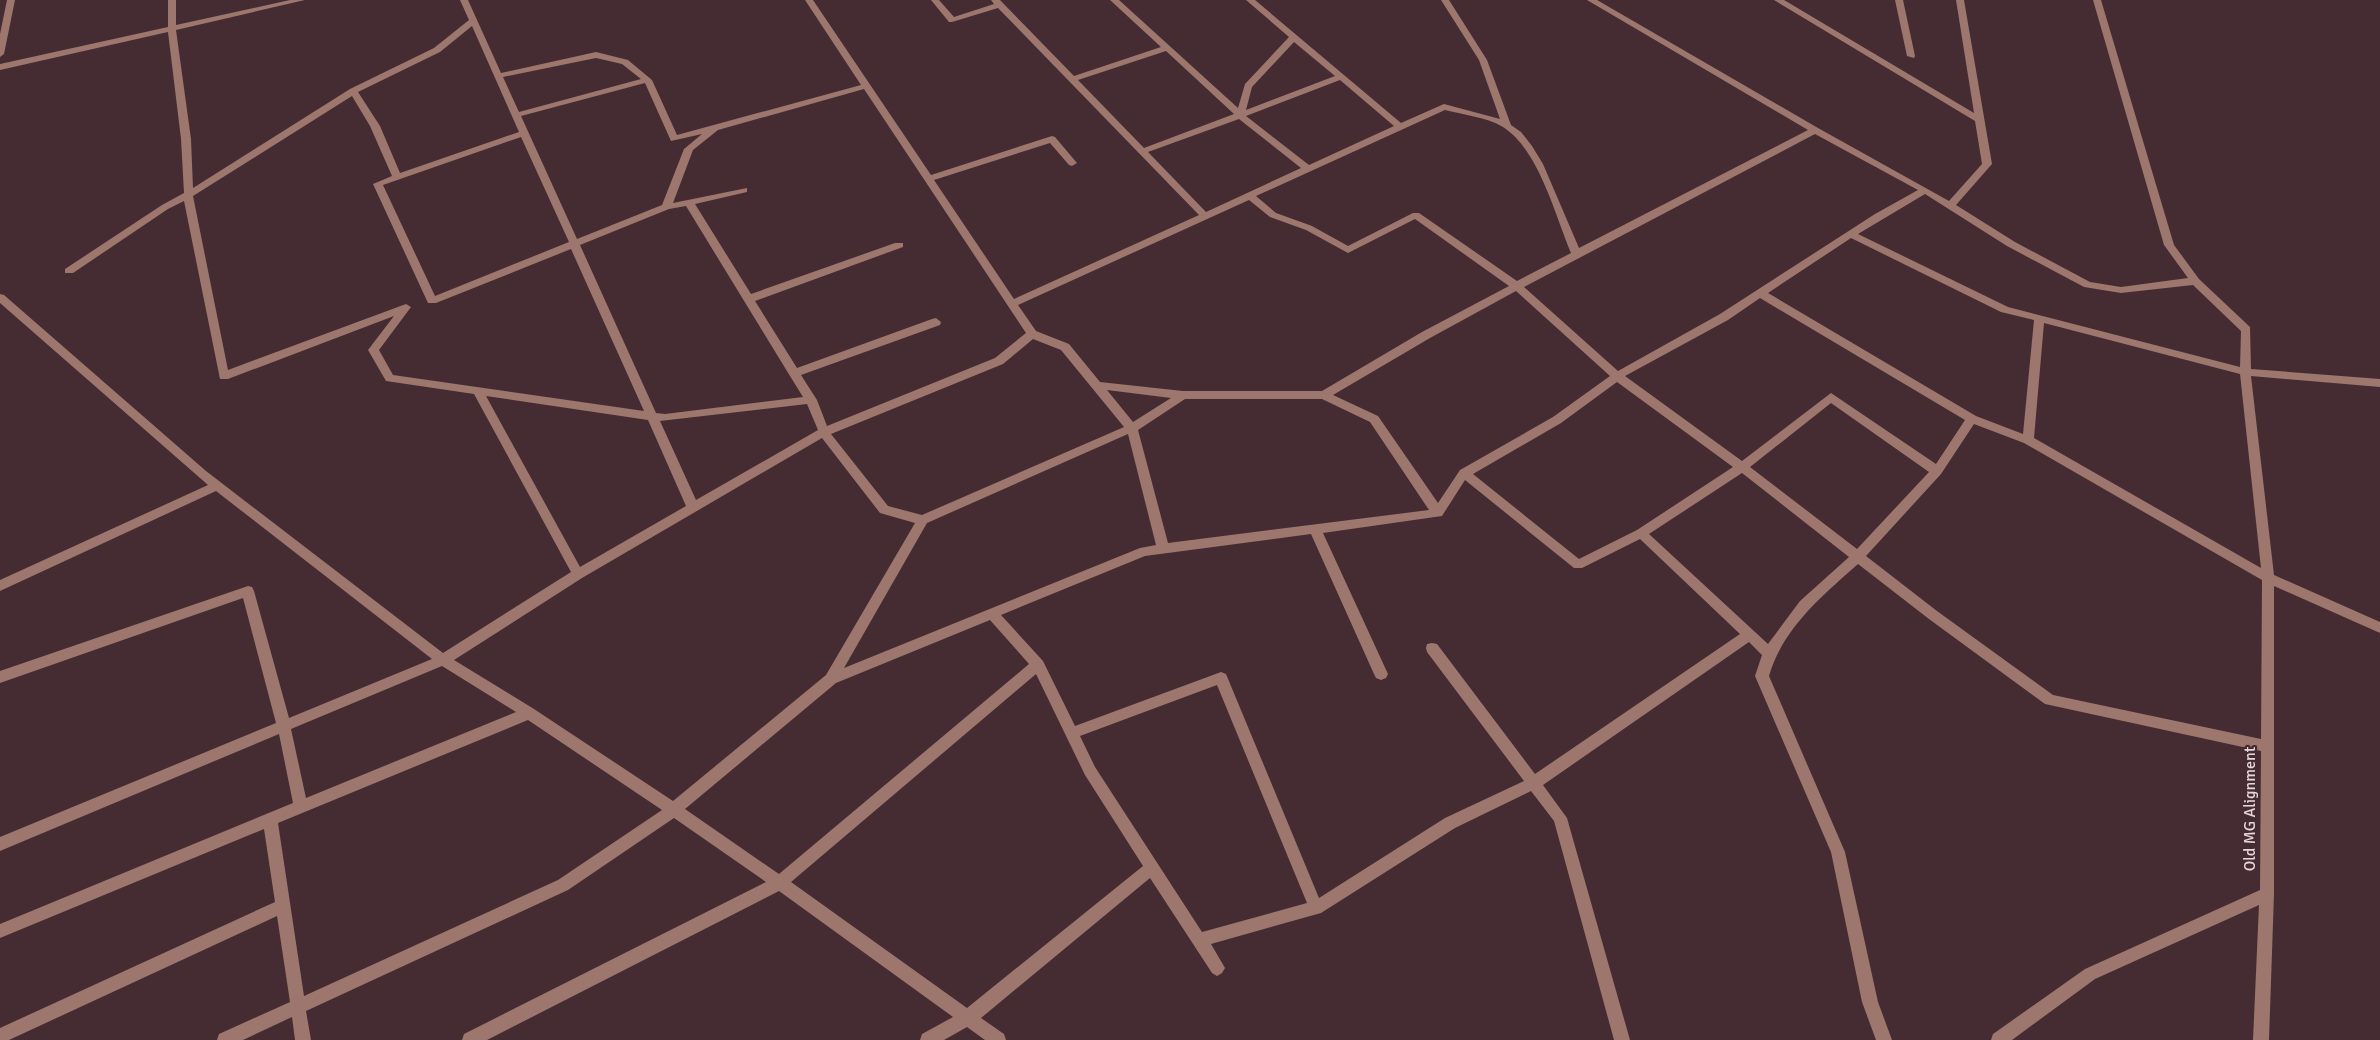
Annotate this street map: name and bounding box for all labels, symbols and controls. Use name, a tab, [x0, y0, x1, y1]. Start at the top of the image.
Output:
street label: Old MG Alignment	[2240, 746, 2260, 871]

